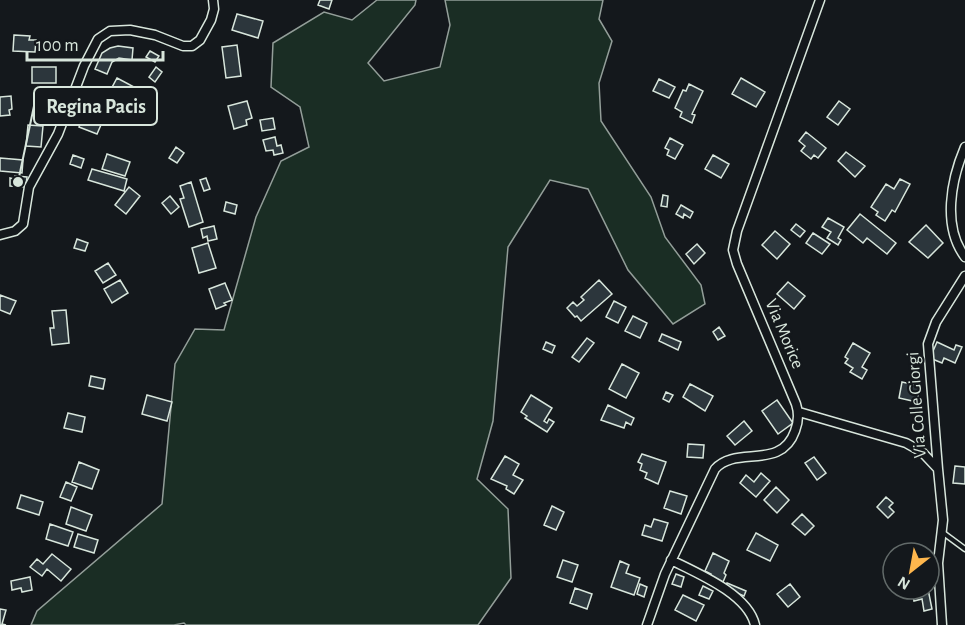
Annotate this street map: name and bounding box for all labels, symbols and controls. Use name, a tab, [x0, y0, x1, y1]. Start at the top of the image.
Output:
scale bar	[27, 24, 164, 62]
text: 100 m	[36, 37, 79, 55]
callout: Regina Pacis	[34, 87, 157, 125]
text: Regina Pacis	[46, 97, 146, 117]
street label: Via Morice	[761, 297, 807, 371]
street label: Via Colle Giorgi	[904, 351, 930, 459]
north arrow	[881, 541, 941, 601]
text: N	[895, 573, 913, 593]

